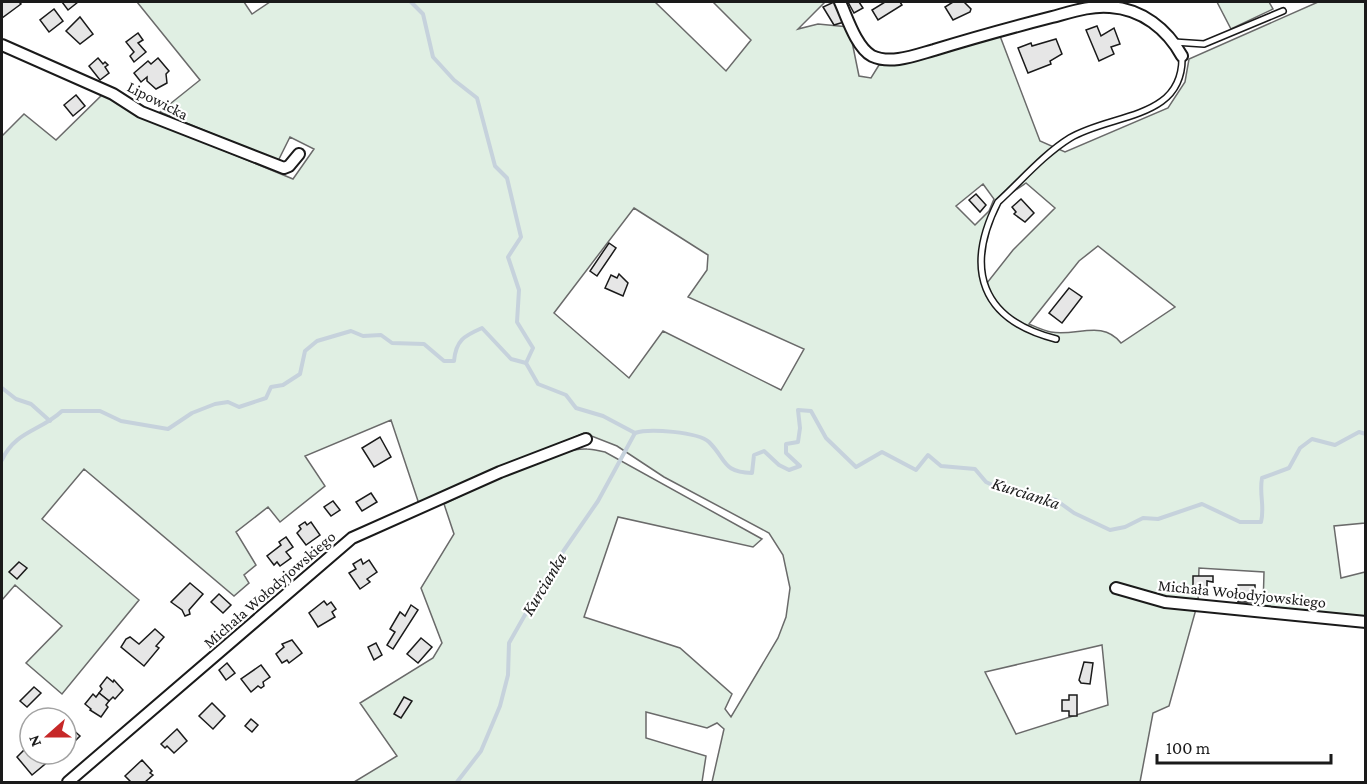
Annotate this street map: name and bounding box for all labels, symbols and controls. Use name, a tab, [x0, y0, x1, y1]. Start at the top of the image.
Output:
street label: Lipowicka	[124, 78, 192, 124]
water label: Kurcianka	[990, 473, 1063, 513]
street label: Michała Wołodyjowskiego	[200, 528, 339, 652]
water label: Kurcianka	[517, 548, 571, 619]
street label: Michała Wołodyjowskiego	[1157, 576, 1327, 612]
north arrow	[18, 706, 78, 766]
scale bar	[1157, 727, 1331, 765]
text: N	[25, 733, 44, 749]
text: 100 m	[1166, 738, 1211, 758]

